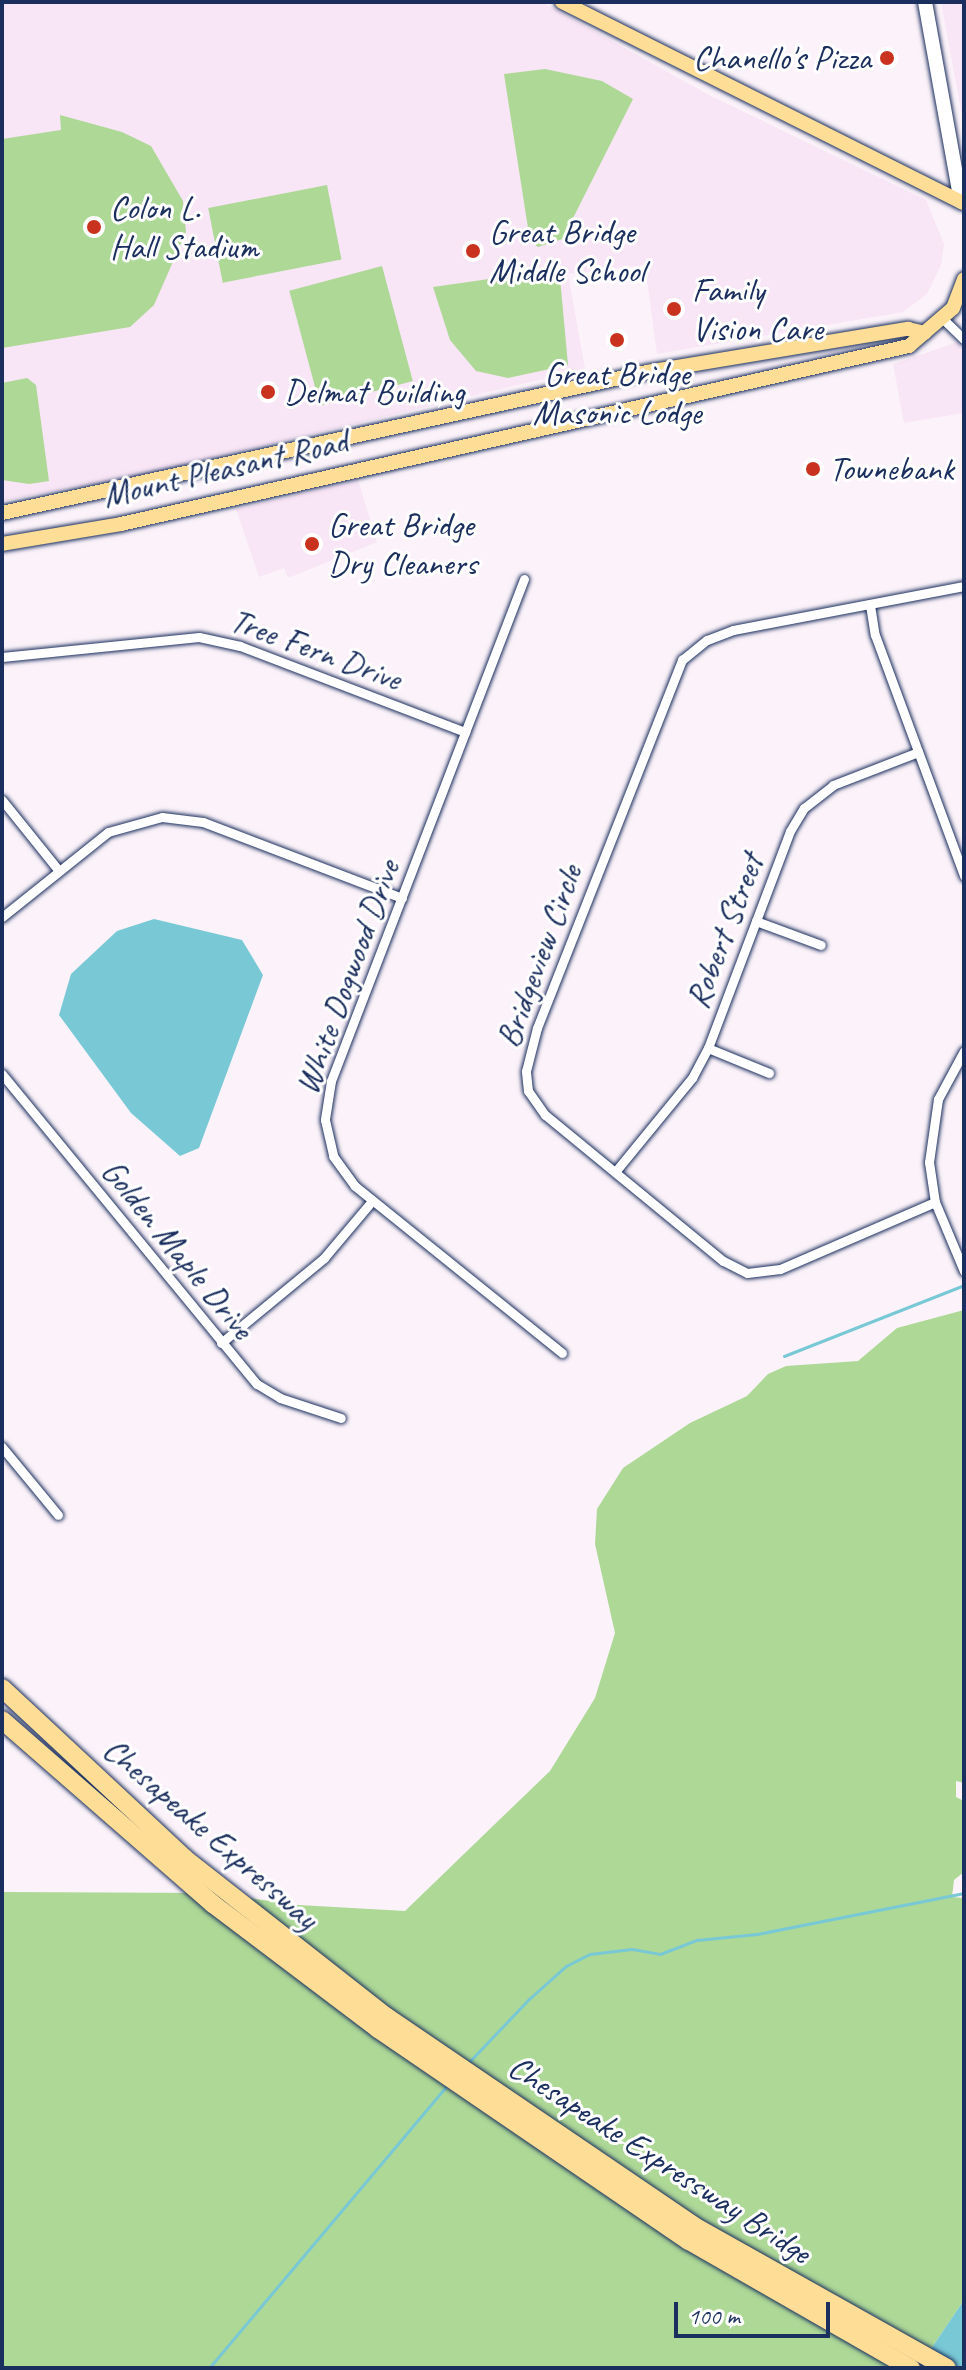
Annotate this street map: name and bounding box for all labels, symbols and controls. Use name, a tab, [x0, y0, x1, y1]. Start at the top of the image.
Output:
place label: Chanello's Pizza	[693, 38, 871, 78]
marker: Chanello's Pizza	[878, 49, 896, 67]
place label: Colon L. Hall Stadium	[110, 187, 258, 266]
place label: Great Bridge Middle School	[489, 211, 645, 290]
marker: Colon L. Hall Stadium	[85, 218, 103, 236]
marker: Great Bridge Middle School	[464, 242, 482, 260]
place label: Family Vision Care	[692, 269, 823, 348]
marker: Family Vision Care	[663, 298, 685, 320]
marker: Great Bridge Masonic Lodge	[608, 331, 626, 349]
place label: Great Bridge Masonic Lodge	[533, 353, 701, 432]
place label: Delmat Building	[284, 372, 465, 412]
marker: Delmat Building	[259, 383, 277, 401]
street label: Mount Pleasant Road	[100, 420, 350, 516]
place label: Townebank	[829, 449, 954, 489]
marker: Townebank	[804, 460, 822, 478]
place label: Great Bridge Dry Cleaners	[328, 504, 477, 584]
marker: Great Bridge Dry Cleaners	[303, 535, 321, 553]
street label: Tree Fern Drive	[225, 599, 407, 699]
street label: Robert Street	[676, 848, 772, 1014]
street label: White Dogwood Drive	[286, 854, 408, 1100]
street label: Bridgeview Circle	[487, 859, 591, 1053]
street label: Golden Maple Drive	[93, 1150, 263, 1348]
street label: Chesapeake Expressway	[95, 1729, 327, 1937]
street label: Chesapeake Expressway Bridge	[501, 2046, 819, 2272]
scale bar	[678, 2286, 834, 2336]
text: 100 m	[688, 2301, 740, 2331]

